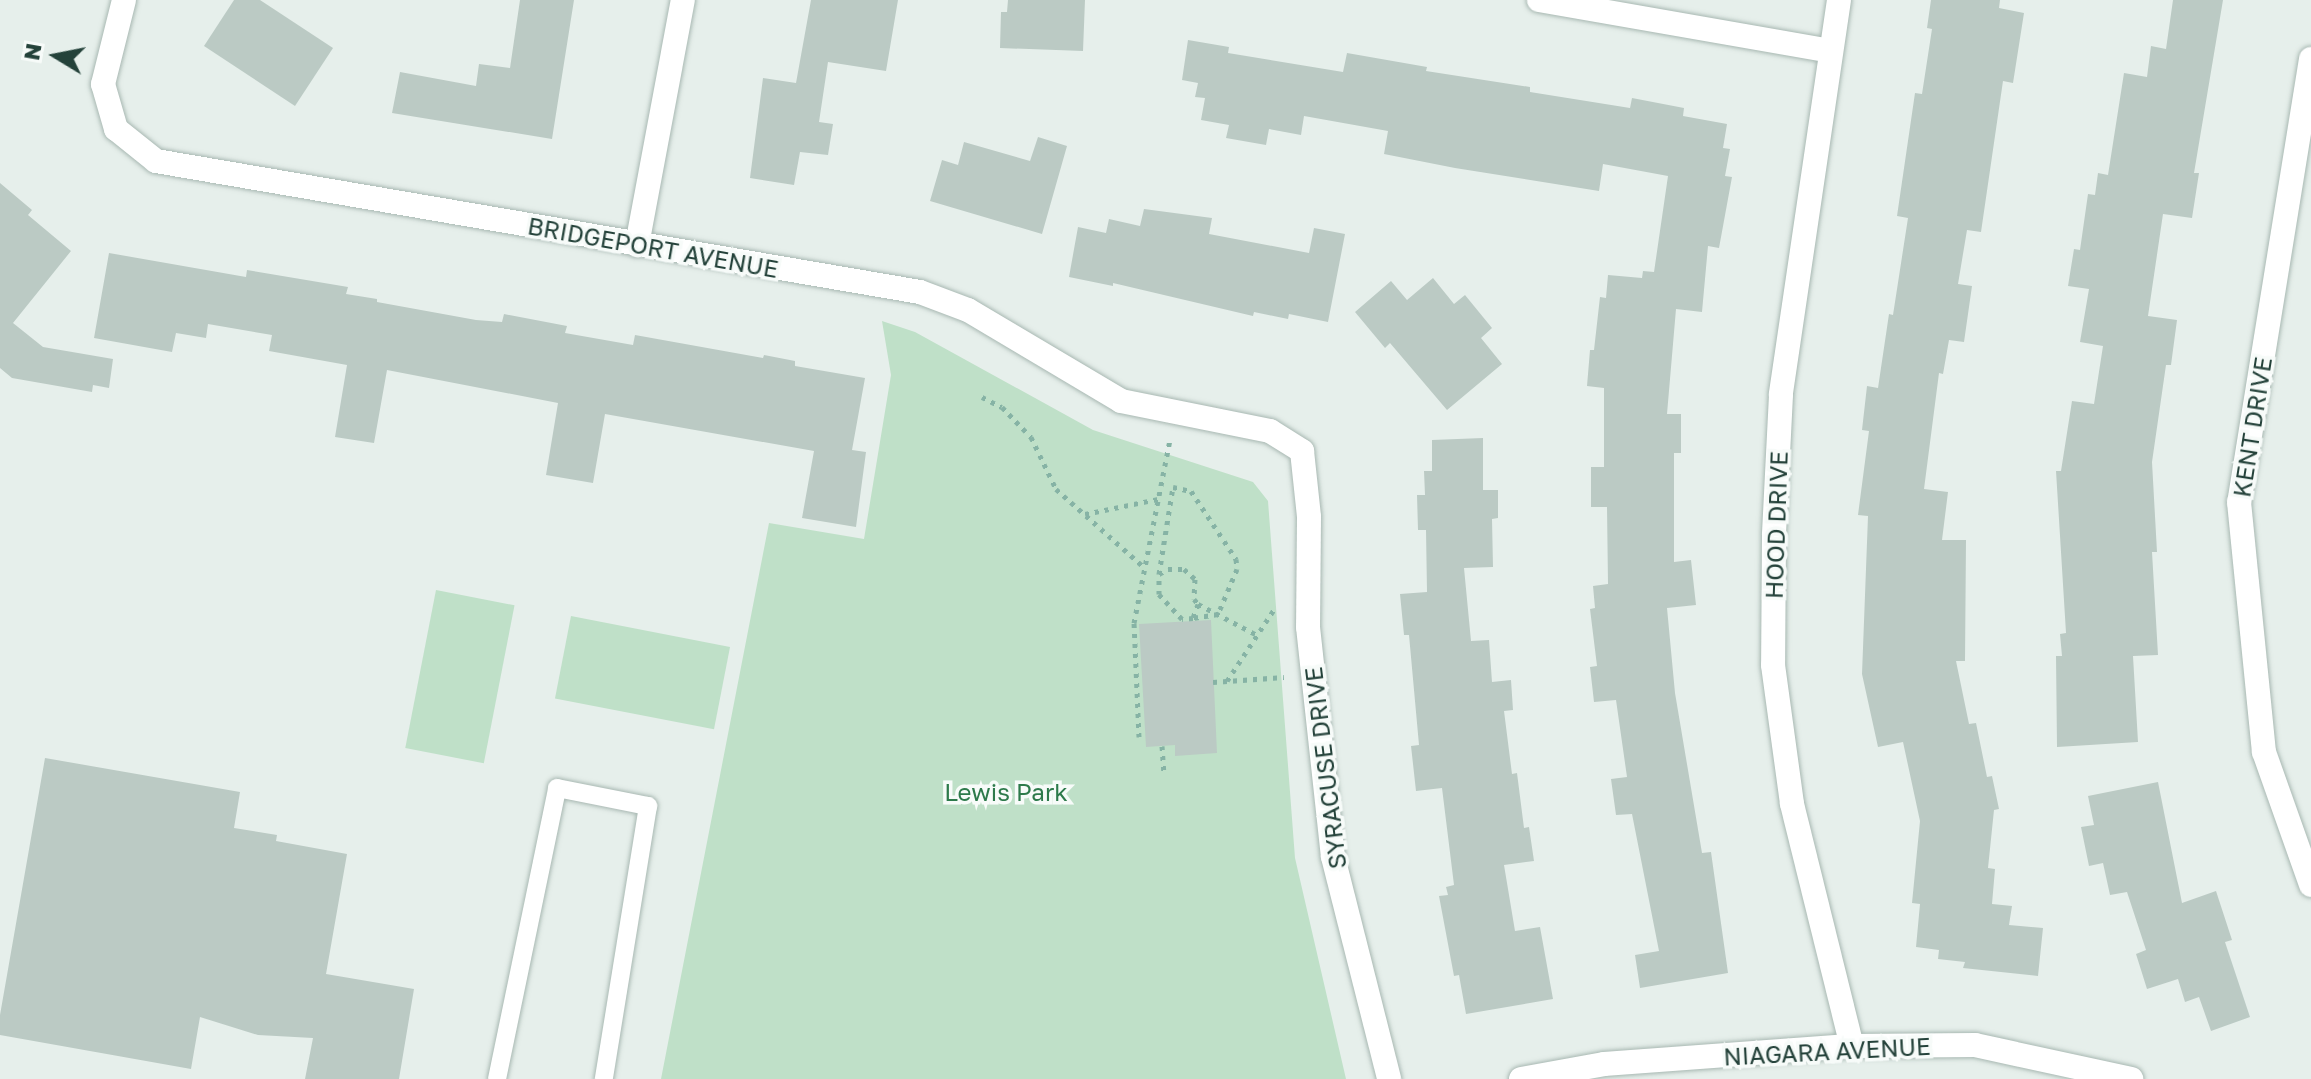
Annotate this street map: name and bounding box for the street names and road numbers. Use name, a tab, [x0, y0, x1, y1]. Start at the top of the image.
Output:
street label: BRIDGEPORT AVENUE	[526, 211, 780, 283]
street label: KENT DRIVE	[2227, 355, 2277, 499]
street label: HOOD DRIVE	[1759, 451, 1793, 599]
street label: SYRACUSE DRIVE	[1298, 665, 1352, 871]
street label: NIAGARA AVENUE	[1723, 1031, 1931, 1071]

